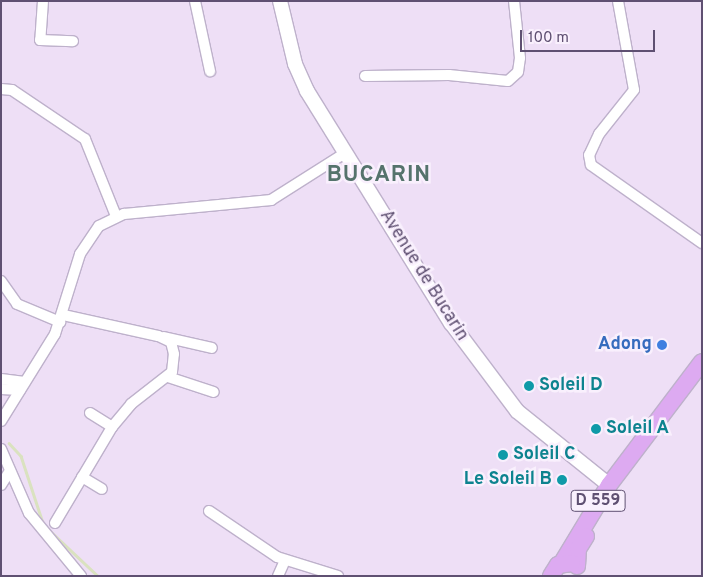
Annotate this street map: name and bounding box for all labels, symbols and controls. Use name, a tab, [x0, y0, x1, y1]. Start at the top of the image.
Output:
scale bar	[523, 20, 658, 52]
text: 100 m	[528, 29, 569, 48]
district label: BUCARIN	[326, 163, 432, 189]
street label: Avenue de Bucarin	[374, 206, 472, 346]
place label: Adong	[598, 334, 652, 356]
marker: Adong	[656, 339, 668, 351]
place label: Soleil D	[539, 375, 603, 397]
marker: Soleil D	[523, 380, 535, 392]
place label: Soleil A	[606, 418, 670, 440]
marker: Soleil A	[590, 423, 602, 435]
place label: Soleil C	[513, 444, 576, 466]
marker: Soleil C	[497, 449, 509, 461]
place label: Le Soleil B	[464, 469, 552, 491]
marker: Le Soleil B	[556, 474, 568, 486]
road number: D 559	[570, 488, 626, 514]

